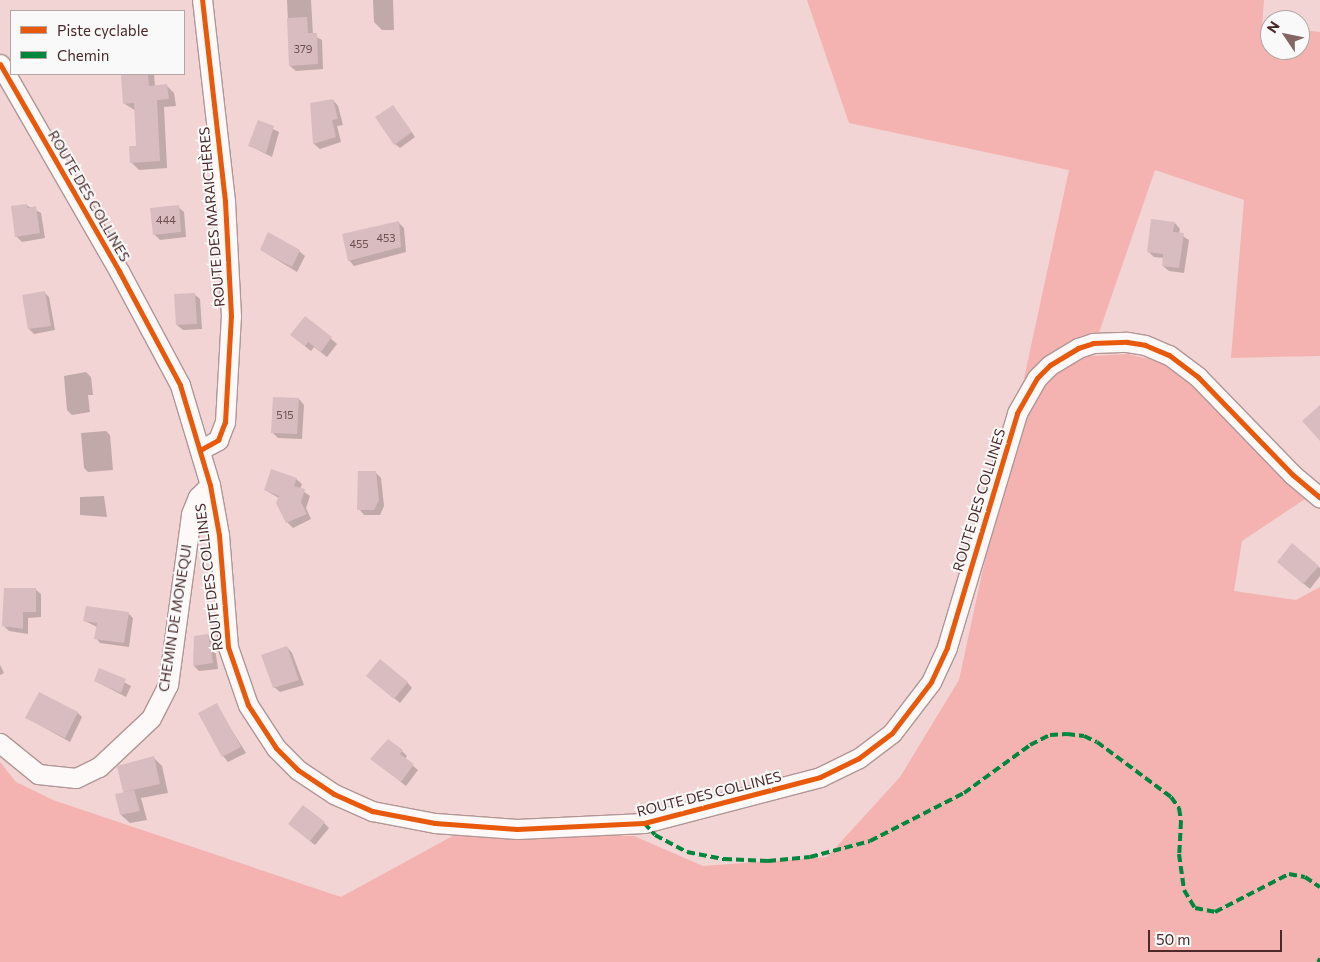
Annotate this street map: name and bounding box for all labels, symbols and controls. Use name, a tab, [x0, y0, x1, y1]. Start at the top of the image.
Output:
legend	[10, 10, 185, 75]
north arrow	[1260, 10, 1310, 60]
text: N	[1263, 18, 1283, 36]
text: Piste cyclable	[57, 21, 148, 39]
house number: 379	[294, 42, 312, 56]
text: Chemin	[57, 46, 109, 64]
street label: ROUTE DES MARAICHÈRES	[196, 126, 228, 308]
street label: ROUTE DES COLLINES	[45, 128, 133, 264]
house number: 444	[156, 213, 176, 227]
house number: 453	[376, 231, 396, 245]
house number: 455	[349, 237, 369, 251]
house number: 515	[276, 408, 294, 422]
street label: ROUTE DES COLLINES	[949, 427, 1009, 573]
street label: ROUTE DES COLLINES	[192, 502, 226, 652]
street label: CHEMIN DE MONEQUI	[155, 543, 195, 693]
street label: ROUTE DES COLLINES	[635, 768, 783, 820]
scale bar	[1150, 920, 1284, 952]
text: 50 m	[1156, 930, 1190, 948]

